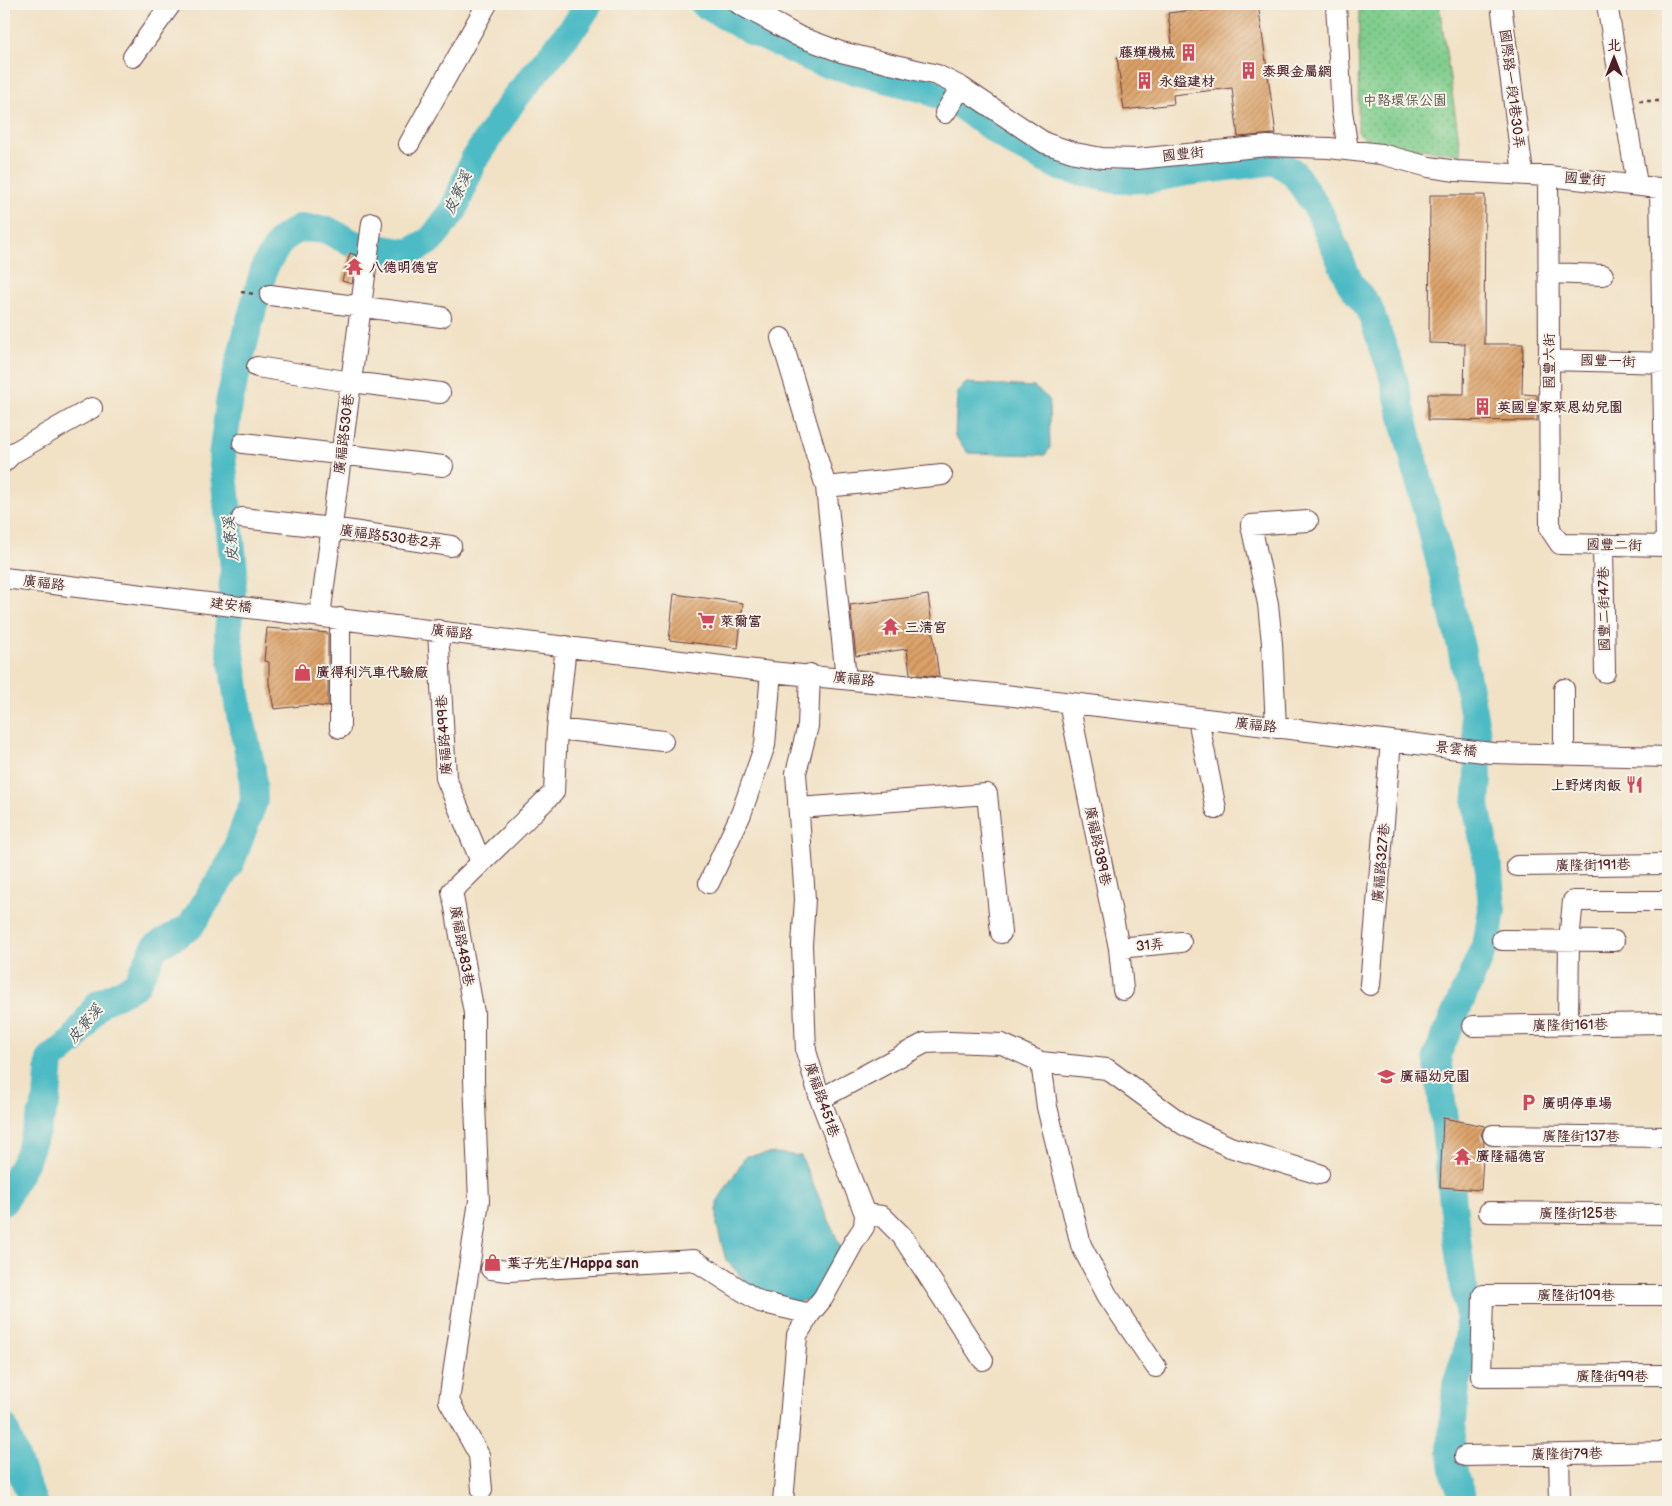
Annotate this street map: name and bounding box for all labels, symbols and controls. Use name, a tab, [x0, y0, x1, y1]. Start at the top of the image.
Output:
street label: 國際路一段1巷30弄	[1496, 28, 1528, 150]
north arrow	[1590, 32, 1640, 82]
text: 北	[1607, 37, 1621, 54]
building icon: 藤輝機械	[1179, 42, 1199, 62]
place label: 藤輝機械	[1119, 44, 1175, 61]
building icon: 泰興金屬網	[1238, 61, 1258, 81]
place label: 泰興金屬網	[1262, 63, 1332, 80]
building icon: 永鎰建材	[1135, 71, 1155, 91]
place label: 永鎰建材	[1159, 73, 1215, 90]
park label: 中路環保公園	[1363, 92, 1447, 109]
street label: 國豐街	[1161, 143, 1205, 165]
water label: 皮寮溪	[440, 168, 477, 217]
street label: 國豐街	[1563, 169, 1607, 189]
temple icon: 八德明德宮	[345, 257, 365, 277]
place label: 八德明德宮	[369, 259, 439, 276]
street label: 國豐六街	[1541, 333, 1558, 389]
street label: 國豐一街	[1580, 352, 1636, 370]
street label: 廣福路530巷	[331, 392, 357, 475]
building icon: 英國皇家萊恩幼兒園	[1473, 397, 1493, 417]
place label: 英國皇家萊恩幼兒園	[1497, 399, 1623, 416]
water label: 皮寮溪	[219, 515, 243, 562]
street label: 廣福路530巷2弄	[339, 521, 443, 553]
street label: 國豐二街	[1586, 536, 1642, 554]
street label: 國豐二街47巷	[1595, 565, 1613, 652]
street label: 廣福路	[22, 572, 66, 594]
street label: 建安橋	[209, 594, 253, 616]
supermarket icon: 萊爾富	[696, 611, 716, 631]
place label: 萊爾富	[720, 613, 762, 630]
temple icon: 三清宮	[881, 617, 901, 637]
place label: 三清宮	[905, 619, 947, 636]
street label: 廣福路	[430, 621, 474, 643]
shop icon: 廣得利汽車代驗廠	[292, 662, 312, 682]
place label: 廣得利汽車代驗廠	[316, 664, 428, 681]
street label: 廣福路	[832, 668, 876, 690]
street label: 廣福路499巷	[433, 693, 455, 776]
street label: 廣福路	[1234, 714, 1278, 736]
street label: 景雲橋	[1434, 738, 1478, 760]
restaurant icon: 上野烤肉飯	[1625, 775, 1645, 795]
place label: 上野烤肉飯	[1551, 777, 1621, 794]
street label: 廣福路389巷	[1081, 805, 1115, 888]
street label: 廣福路327巷	[1369, 822, 1393, 903]
street label: 廣隆街191巷	[1555, 856, 1632, 874]
street label: 廣福路483巷	[447, 904, 478, 988]
street label: 31弄	[1135, 935, 1165, 955]
water label: 皮寮溪	[63, 1000, 107, 1047]
street label: 廣隆街161巷	[1532, 1016, 1609, 1034]
street label: 廣福路451巷	[801, 1060, 843, 1141]
school or university icon: 廣福幼兒園	[1376, 1066, 1396, 1086]
place label: 廣福幼兒園	[1400, 1068, 1470, 1085]
parking icon: 廣明停車場	[1518, 1093, 1538, 1113]
place label: 廣明停車場	[1542, 1095, 1612, 1112]
street label: 廣隆街137巷	[1543, 1128, 1620, 1145]
temple icon: 廣隆福德宮	[1452, 1146, 1472, 1166]
place label: 廣隆福德宮	[1476, 1148, 1546, 1165]
street label: 廣隆街125巷	[1539, 1205, 1618, 1222]
shop icon: 葉子先生/Happa san	[483, 1253, 503, 1273]
place label: 葉子先生/Happa san	[507, 1255, 639, 1272]
street label: 廣隆街109巷	[1537, 1287, 1616, 1304]
street label: 廣隆街99巷	[1576, 1368, 1649, 1385]
street label: 廣隆街79巷	[1531, 1445, 1604, 1463]

